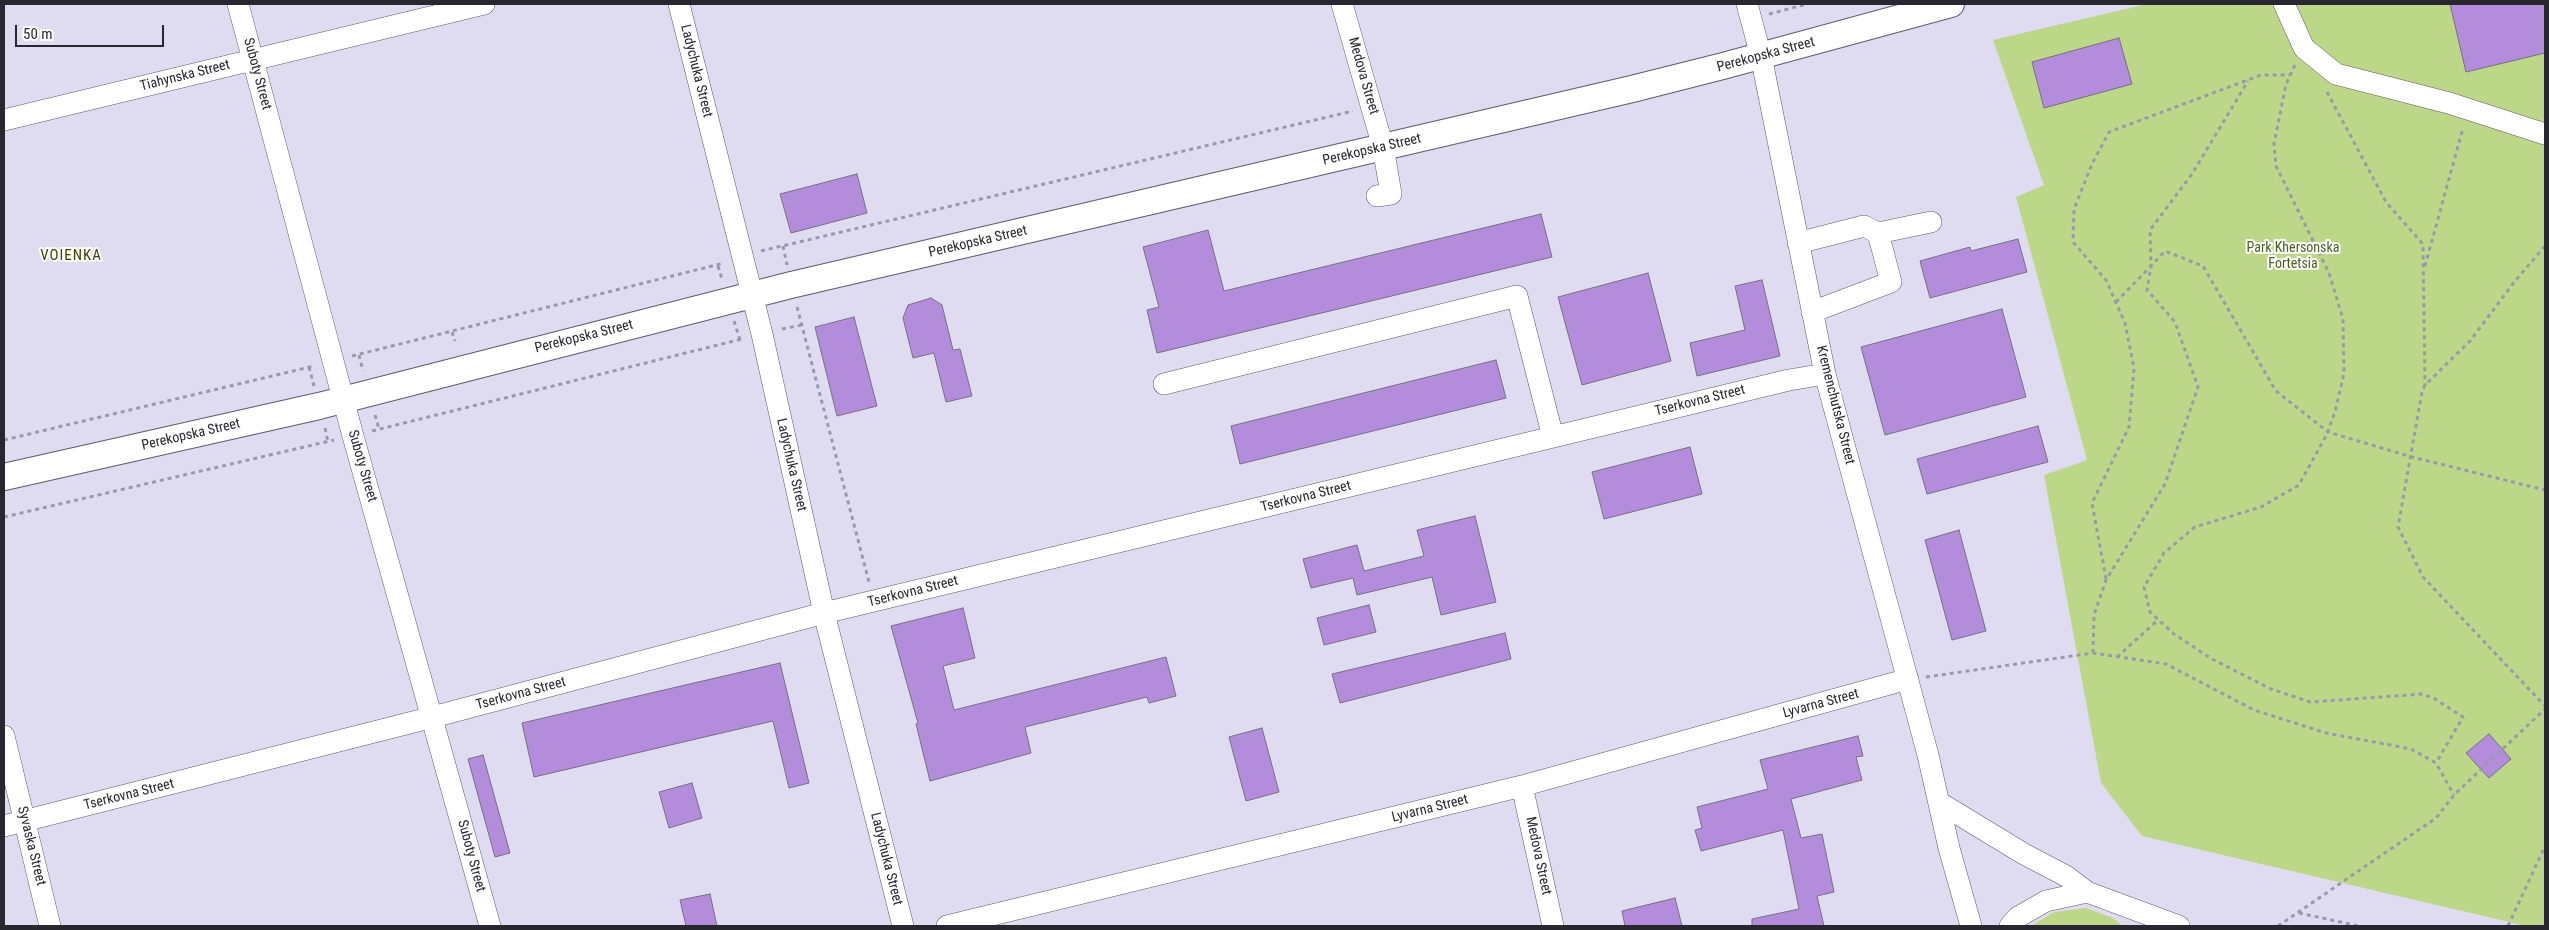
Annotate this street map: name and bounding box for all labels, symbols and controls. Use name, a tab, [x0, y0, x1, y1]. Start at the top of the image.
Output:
scale bar	[18, 15, 166, 47]
street label: Ladychuka Street	[676, 23, 716, 119]
text: 50 m	[23, 25, 53, 43]
street label: Perekopska Street	[1715, 34, 1817, 76]
street label: Medova Street	[1344, 35, 1382, 117]
street label: Suboty Street	[239, 36, 275, 112]
street label: Tiahynska Street	[138, 57, 232, 95]
street label: Perekopska Street	[1321, 131, 1423, 169]
street label: Perekopska Street	[927, 223, 1029, 261]
park label: Park Khersonska Fortetsia	[2247, 240, 2339, 272]
district label: VOIENKA	[39, 247, 103, 265]
street label: Perekopska Street	[533, 317, 635, 357]
street label: Kremenchutska Street	[1812, 344, 1858, 466]
street label: Tserkovna Street	[1653, 382, 1747, 420]
street label: Perekopska Street	[140, 416, 242, 454]
street label: Ladychuka Street	[772, 417, 810, 513]
street label: Suboty Street	[344, 428, 380, 504]
street label: Tserkovna Street	[1259, 478, 1353, 516]
street label: Tserkovna Street	[866, 573, 960, 611]
street label: Tserkovna Street	[474, 674, 568, 714]
street label: Lyvarna Street	[1781, 686, 1861, 722]
street label: Tserkovna Street	[82, 776, 176, 814]
street label: Lyvarna Street	[1390, 791, 1470, 827]
street label: Syvaska Street	[13, 805, 49, 887]
street label: Ladychuka Street	[866, 811, 906, 907]
street label: Medova Street	[1522, 815, 1554, 897]
street label: Suboty Street	[453, 818, 489, 894]

